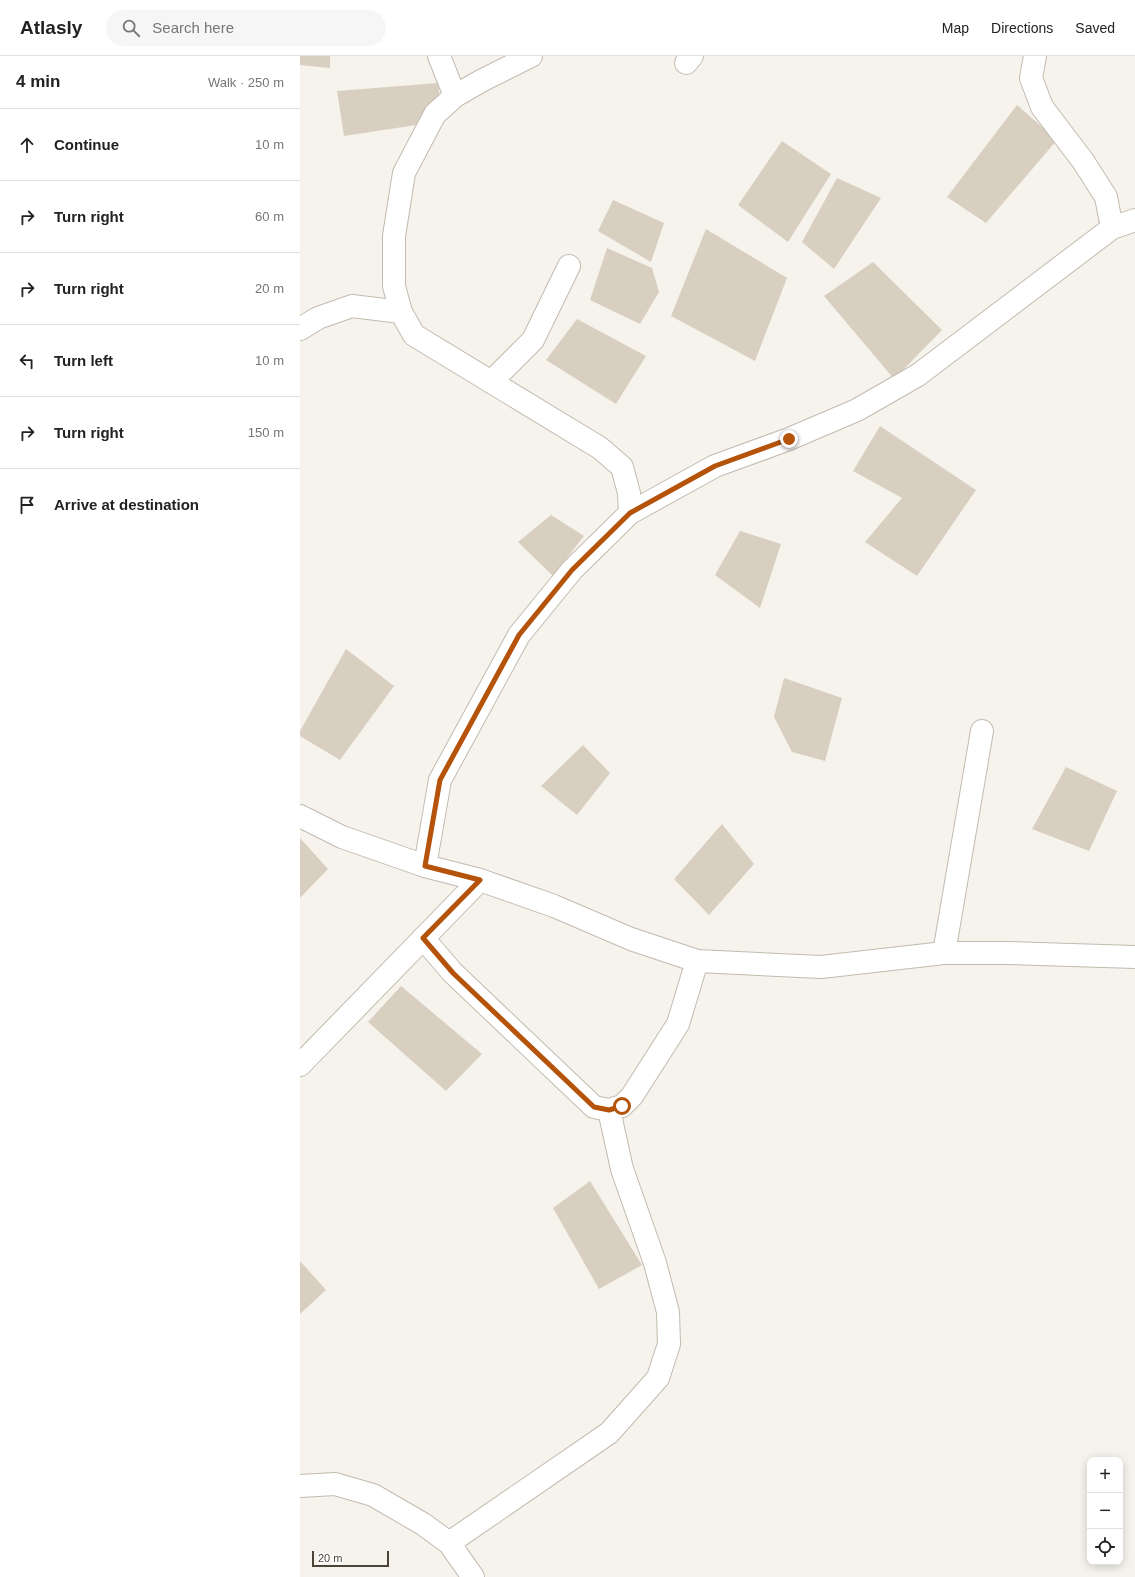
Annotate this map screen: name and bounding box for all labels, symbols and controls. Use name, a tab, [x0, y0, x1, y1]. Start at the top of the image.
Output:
search box	[106, 10, 386, 46]
text: Atlasly	[20, 17, 82, 38]
icon: search	[120, 17, 142, 39]
text: Search here	[152, 19, 234, 36]
text: Map	[942, 20, 969, 36]
text: Directions	[991, 20, 1053, 36]
text: Saved	[1075, 20, 1115, 36]
text: 4 min	[16, 72, 60, 91]
text: Walk · 250 m	[208, 75, 284, 90]
icon: ahead	[16, 134, 38, 156]
text: Continue	[54, 136, 119, 153]
text: 10 m	[255, 137, 284, 152]
icon: right	[16, 206, 38, 228]
text: Turn right	[54, 208, 124, 225]
text: 60 m	[255, 209, 284, 224]
icon: right	[16, 278, 38, 300]
text: Turn right	[54, 280, 124, 297]
text: 20 m	[255, 281, 284, 296]
icon: left	[16, 350, 38, 372]
text: Turn left	[54, 352, 113, 369]
text: 10 m	[255, 353, 284, 368]
icon: right	[16, 422, 38, 444]
text: Turn right	[54, 424, 124, 441]
text: 150 m	[248, 425, 284, 440]
route end	[780, 430, 798, 448]
icon: arrive	[16, 494, 38, 516]
text: Arrive at destination	[54, 496, 199, 513]
route start	[613, 1097, 631, 1115]
map controls	[1087, 1457, 1123, 1565]
button: +	[1087, 1457, 1123, 1493]
button: −	[1087, 1493, 1123, 1529]
button: locate	[1087, 1529, 1123, 1565]
scale bar	[312, 1549, 389, 1568]
text: 20 m	[318, 1552, 342, 1564]

